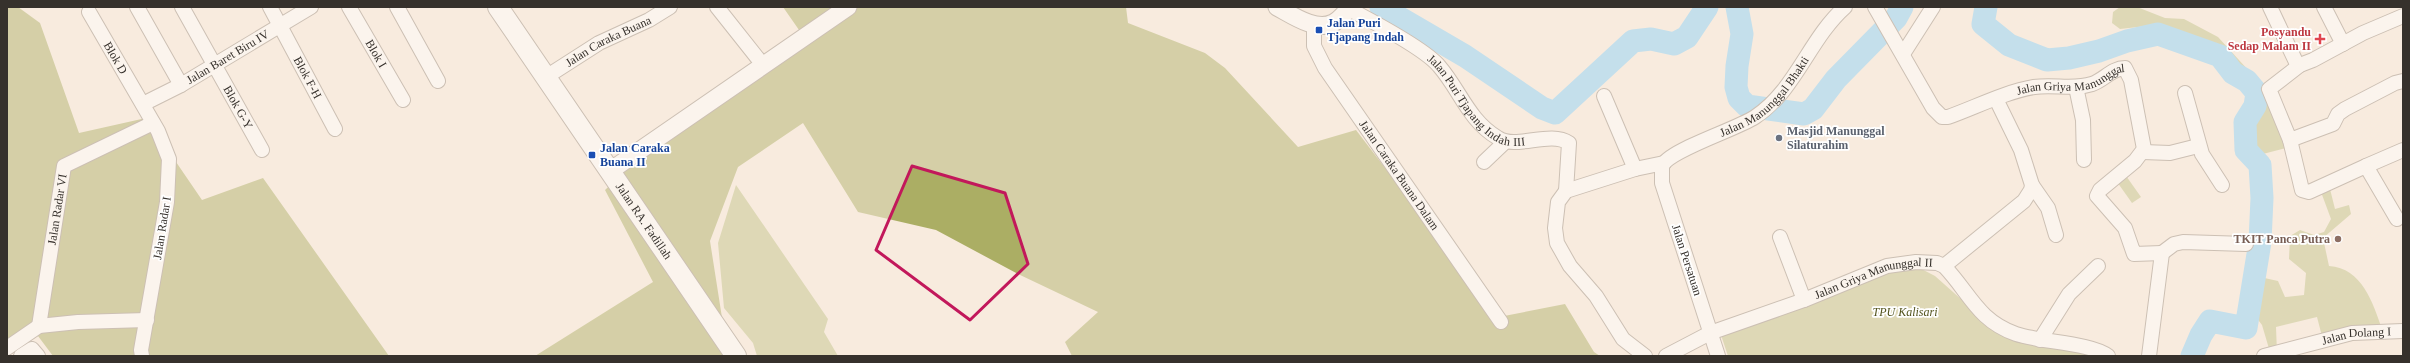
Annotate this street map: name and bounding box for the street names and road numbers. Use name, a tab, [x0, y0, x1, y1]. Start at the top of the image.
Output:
street label: Jalan Caraka Buana	[563, 13, 654, 70]
street label: Jalan Baret Biru IV	[184, 27, 272, 87]
street label: Blok I	[362, 37, 390, 70]
street label: Blok D	[101, 39, 131, 77]
street label: Jalan Puri Tjapang Indah III	[1425, 51, 1526, 149]
street label: Jalan Manunggal Bhakti	[1718, 53, 1812, 140]
street label: Blok F-H	[291, 54, 325, 101]
street label: Jalan Griya Manunggal	[2015, 61, 2126, 98]
street label: Blok G-Y	[220, 83, 256, 132]
street label: Jalan Caraka Buana Dalam	[1356, 118, 1443, 233]
street label: Jalan Radar VI	[45, 173, 70, 246]
street label: Jalan RA. Fadillah	[613, 180, 675, 262]
street label: Jalan Radar I	[150, 196, 174, 260]
street label: Jalan Persatuan	[1669, 222, 1705, 298]
street label: Jalan Griya Manunggal II	[1812, 255, 1933, 302]
street label: Jalan Dolang I	[2320, 324, 2391, 348]

